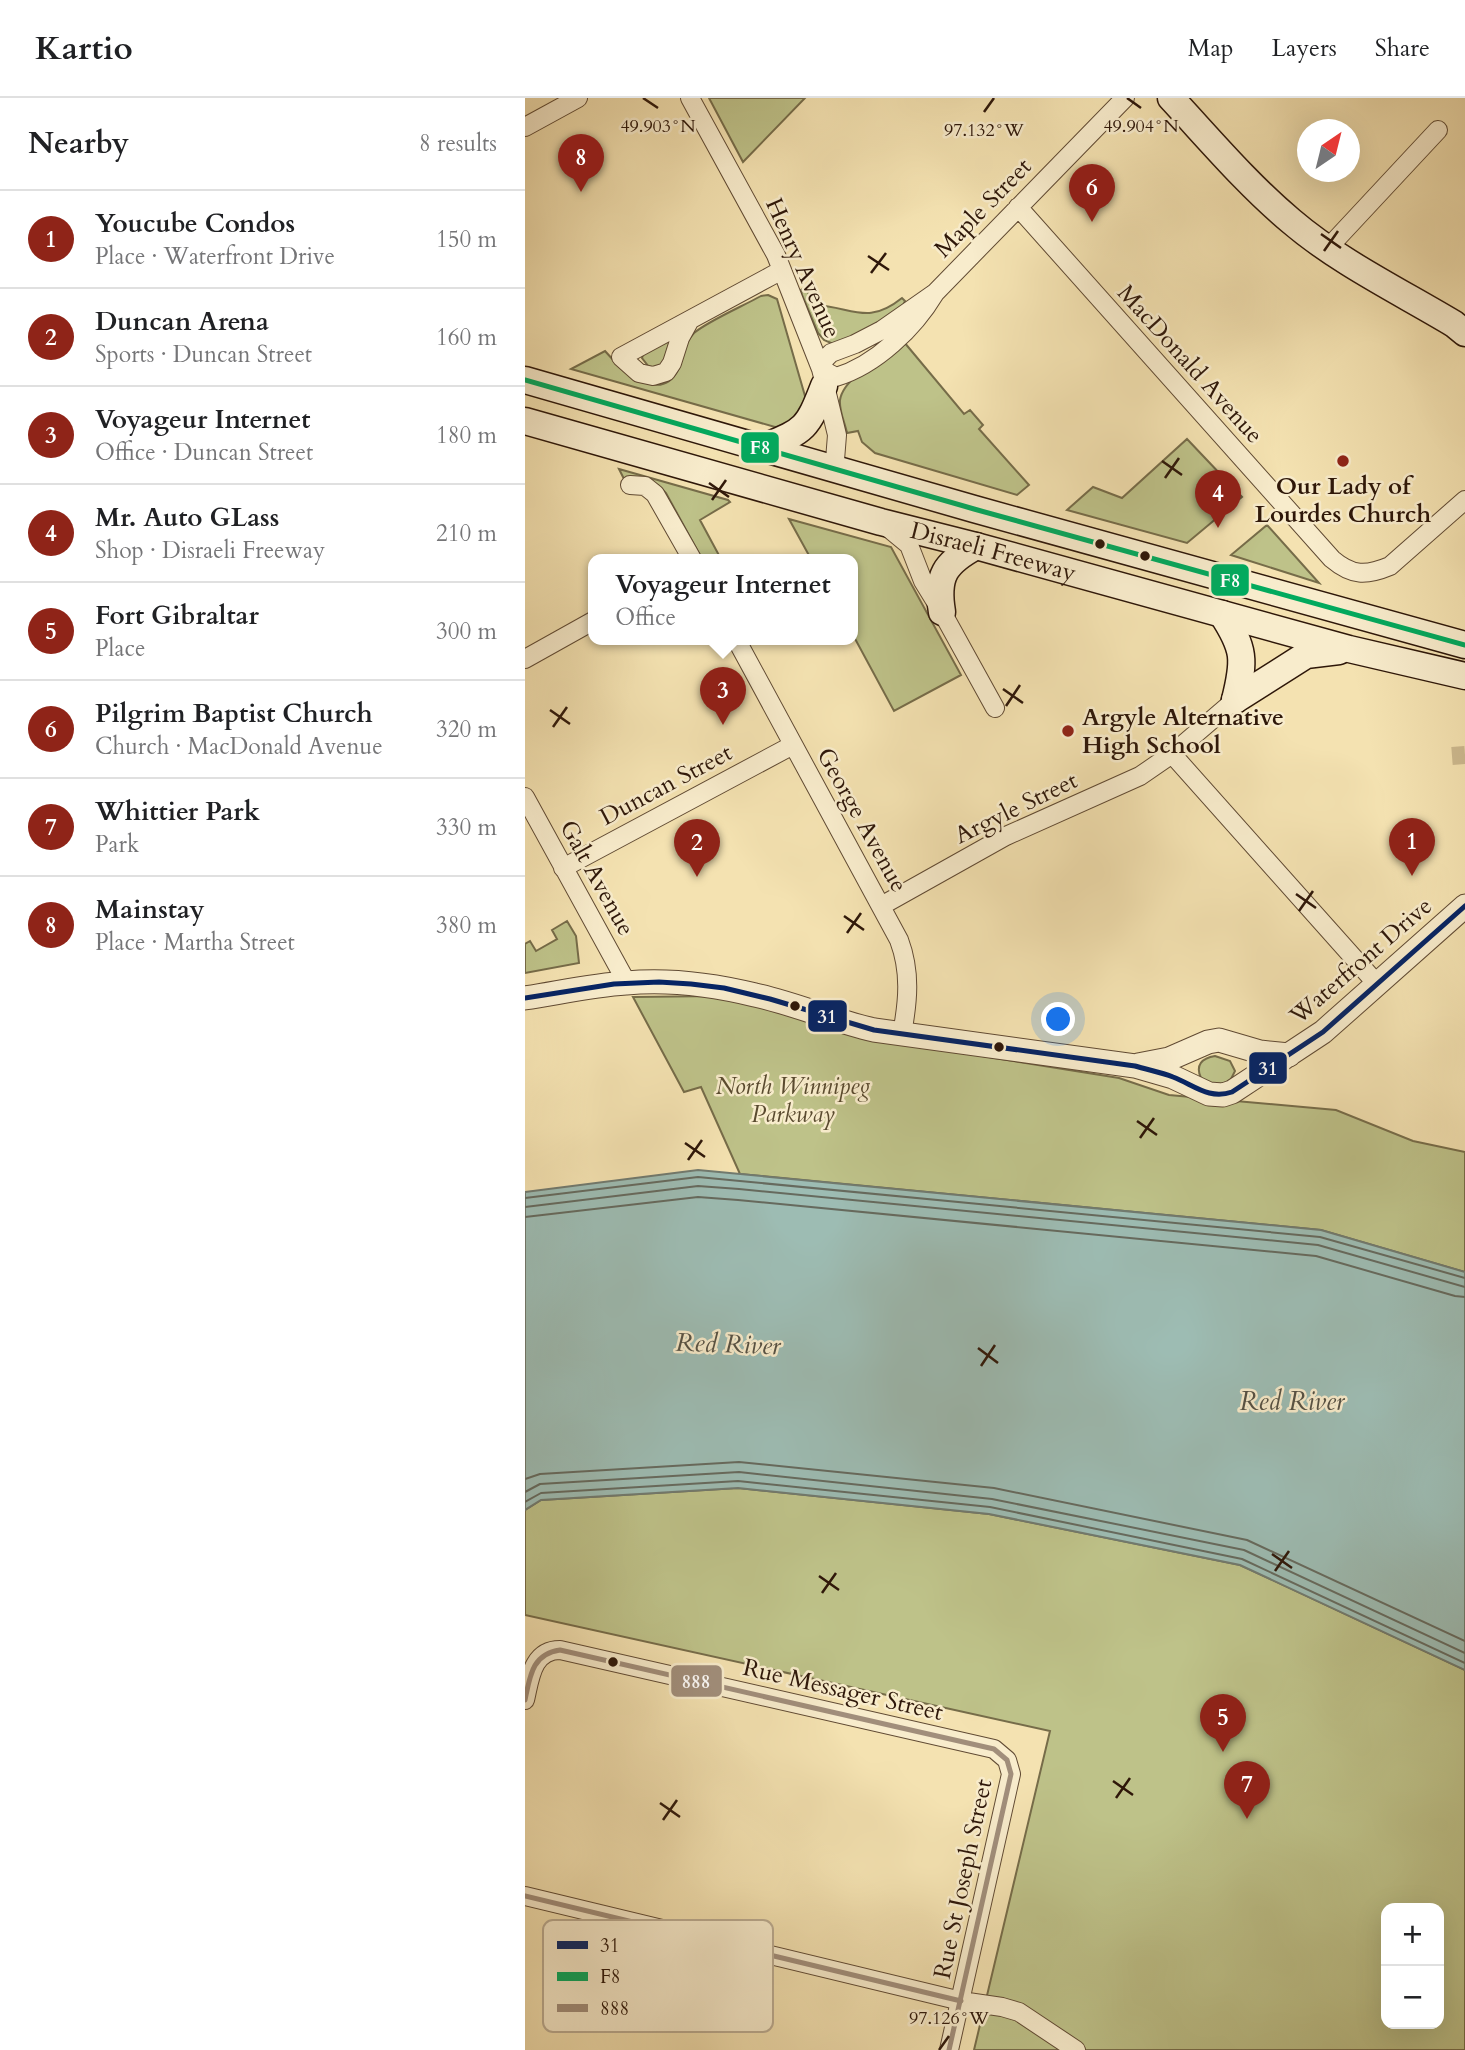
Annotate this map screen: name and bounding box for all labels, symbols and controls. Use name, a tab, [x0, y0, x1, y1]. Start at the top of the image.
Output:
text: Kartio	[35, 26, 133, 71]
text: Map	[1188, 32, 1234, 65]
text: Layers	[1272, 32, 1337, 65]
text: Share	[1375, 32, 1430, 65]
text: 49.903°N	[620, 114, 696, 139]
text: 49.904°N	[1103, 114, 1179, 139]
text: 97.132°W	[944, 118, 1024, 143]
north arrow	[1297, 119, 1360, 182]
text: Nearby	[28, 123, 129, 164]
text: 8 results	[419, 128, 497, 159]
pin: 8	[558, 134, 604, 192]
street label: Maple Street	[927, 151, 1039, 265]
pin: 6	[1069, 164, 1115, 222]
street label: Henry Avenue	[757, 193, 849, 343]
text: Youcube Condos	[95, 206, 295, 241]
text: 1	[45, 224, 57, 255]
text: 150 m	[436, 224, 497, 255]
text: Place · Waterfront Drive	[95, 241, 335, 272]
street label: MacDonald Avenue	[1110, 277, 1270, 451]
text: Duncan Arena	[95, 304, 269, 339]
text: 2	[45, 322, 57, 353]
text: 160 m	[436, 322, 497, 353]
text: Sports · Duncan Street	[95, 339, 312, 370]
text: Voyageur Internet	[95, 402, 311, 437]
text: 3	[45, 420, 57, 451]
text: 180 m	[436, 420, 497, 451]
line badge: F8	[740, 431, 780, 464]
text: F8	[750, 435, 770, 461]
text: Office · Duncan Street	[95, 437, 313, 468]
marker: Our Lady of Lourdes Church	[1335, 453, 1351, 469]
pin: 4	[1195, 470, 1241, 528]
place label: Our Lady of Lourdes Church	[1255, 470, 1431, 531]
text: Mr. Auto GLass	[95, 500, 279, 535]
street label: Disraeli Freeway	[907, 514, 1080, 589]
text: 4	[45, 518, 57, 549]
text: 210 m	[436, 518, 497, 549]
text: Shop · Disraeli Freeway	[95, 535, 325, 566]
unlabelled marker	[1093, 537, 1107, 551]
unlabelled marker	[1138, 549, 1152, 563]
popup	[588, 554, 858, 645]
line badge: F8	[1210, 563, 1250, 597]
text: Voyageur Internet	[615, 567, 831, 602]
text: F8	[1220, 568, 1240, 594]
text: Fort Gibraltar	[95, 598, 259, 633]
text: Office	[615, 602, 676, 633]
text: 5	[45, 616, 57, 647]
text: 300 m	[436, 616, 497, 647]
text: Place	[95, 633, 145, 664]
pin: 3	[700, 667, 746, 725]
text: Pilgrim Baptist Church	[95, 696, 373, 731]
place label: Argyle Alternative High School	[1082, 701, 1284, 762]
text: 6	[45, 714, 57, 745]
text: 320 m	[436, 714, 497, 745]
marker: Argyle Alternative High School	[1060, 723, 1076, 739]
text: Church · MacDonald Avenue	[95, 731, 383, 762]
street label: Duncan Street	[594, 736, 738, 834]
street label: George Avenue	[809, 742, 915, 898]
street label: Argyle Street	[949, 764, 1083, 852]
text: Whittier Park	[95, 794, 260, 829]
text: 7	[45, 812, 57, 843]
text: 330 m	[436, 812, 497, 843]
street label: Galt Avenue	[552, 814, 642, 942]
pin: 1	[1389, 818, 1435, 876]
pin: 2	[674, 819, 720, 877]
text: Park	[95, 829, 139, 860]
street label: Waterfront Drive	[1282, 890, 1439, 1033]
text: Mainstay	[95, 892, 205, 927]
text: 8	[45, 910, 57, 941]
text: 380 m	[436, 910, 497, 941]
text: Place · Martha Street	[95, 927, 295, 958]
unlabelled marker	[788, 999, 802, 1013]
line badge: 31	[807, 999, 848, 1033]
your location	[1041, 1002, 1075, 1036]
text: 31	[817, 1004, 837, 1030]
unlabelled marker	[992, 1040, 1006, 1054]
line badge: 31	[1248, 1051, 1288, 1085]
text: 31	[1258, 1056, 1278, 1082]
park label: North Winnipeg Parkway	[716, 1070, 870, 1131]
water label: Red River	[675, 1325, 783, 1363]
water label: Red River	[1239, 1384, 1346, 1419]
street label: Rue Messager Street	[740, 1651, 947, 1729]
unlabelled marker	[606, 1655, 620, 1669]
line badge: 888	[670, 1664, 723, 1698]
text: 888	[681, 1669, 711, 1695]
pin: 5	[1200, 1694, 1246, 1752]
pin: 7	[1224, 1761, 1270, 1819]
street label: Rue St Joseph Street	[926, 1776, 1000, 1982]
map controls	[1381, 1903, 1444, 2029]
button: +	[1381, 1903, 1444, 1966]
legend	[543, 1920, 773, 2032]
text: 31	[600, 1933, 619, 1959]
text: F8	[600, 1964, 621, 1990]
button: −	[1381, 1966, 1444, 2029]
text: 888	[600, 1996, 629, 2022]
text: 97.126°W	[909, 2006, 989, 2031]

